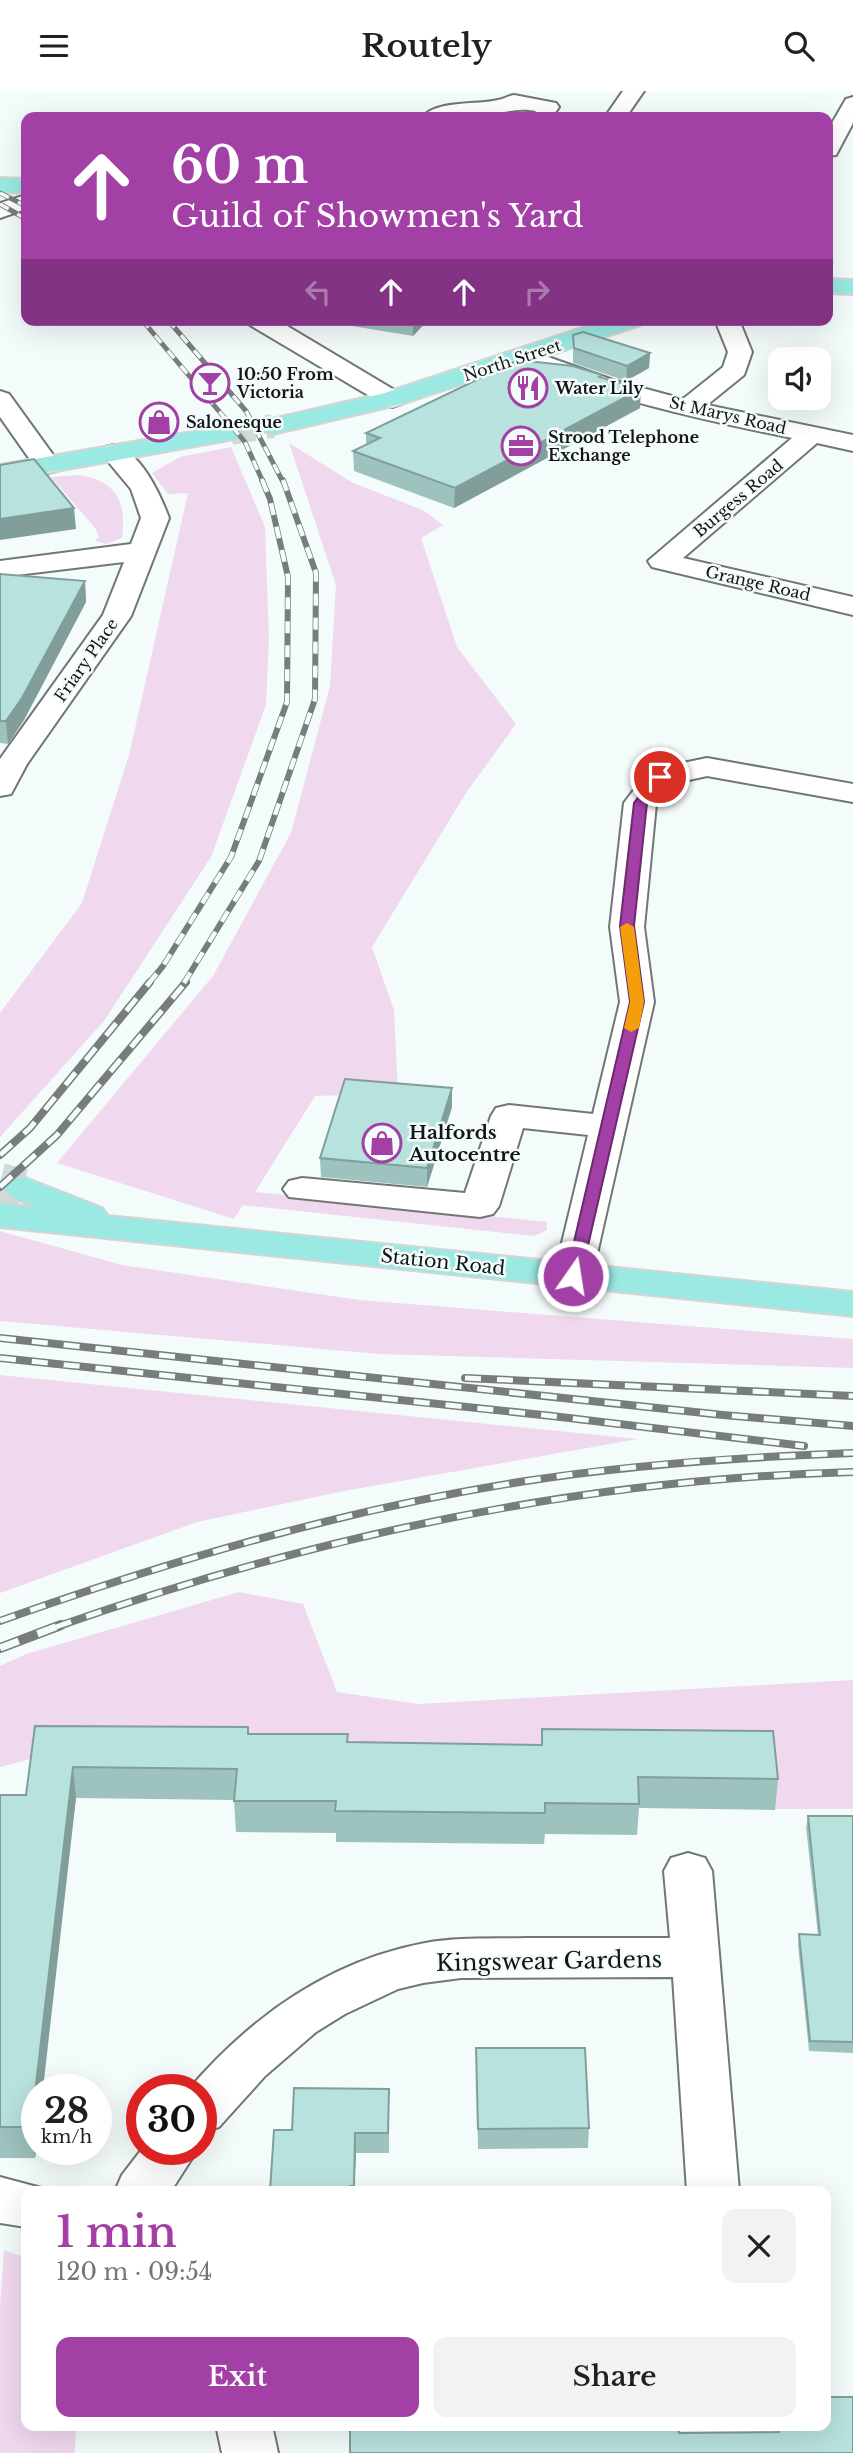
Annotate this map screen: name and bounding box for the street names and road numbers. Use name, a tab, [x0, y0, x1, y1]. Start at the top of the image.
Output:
street label: North Street	[460, 335, 564, 385]
street label: St Marys Road	[668, 392, 789, 438]
street label: Burgess Road	[689, 455, 787, 541]
street label: Grange Road	[703, 561, 813, 605]
street label: Friary Place	[50, 614, 122, 706]
street label: Station Road	[380, 1244, 507, 1280]
street label: Kingswear Gardens	[436, 1945, 662, 1977]

